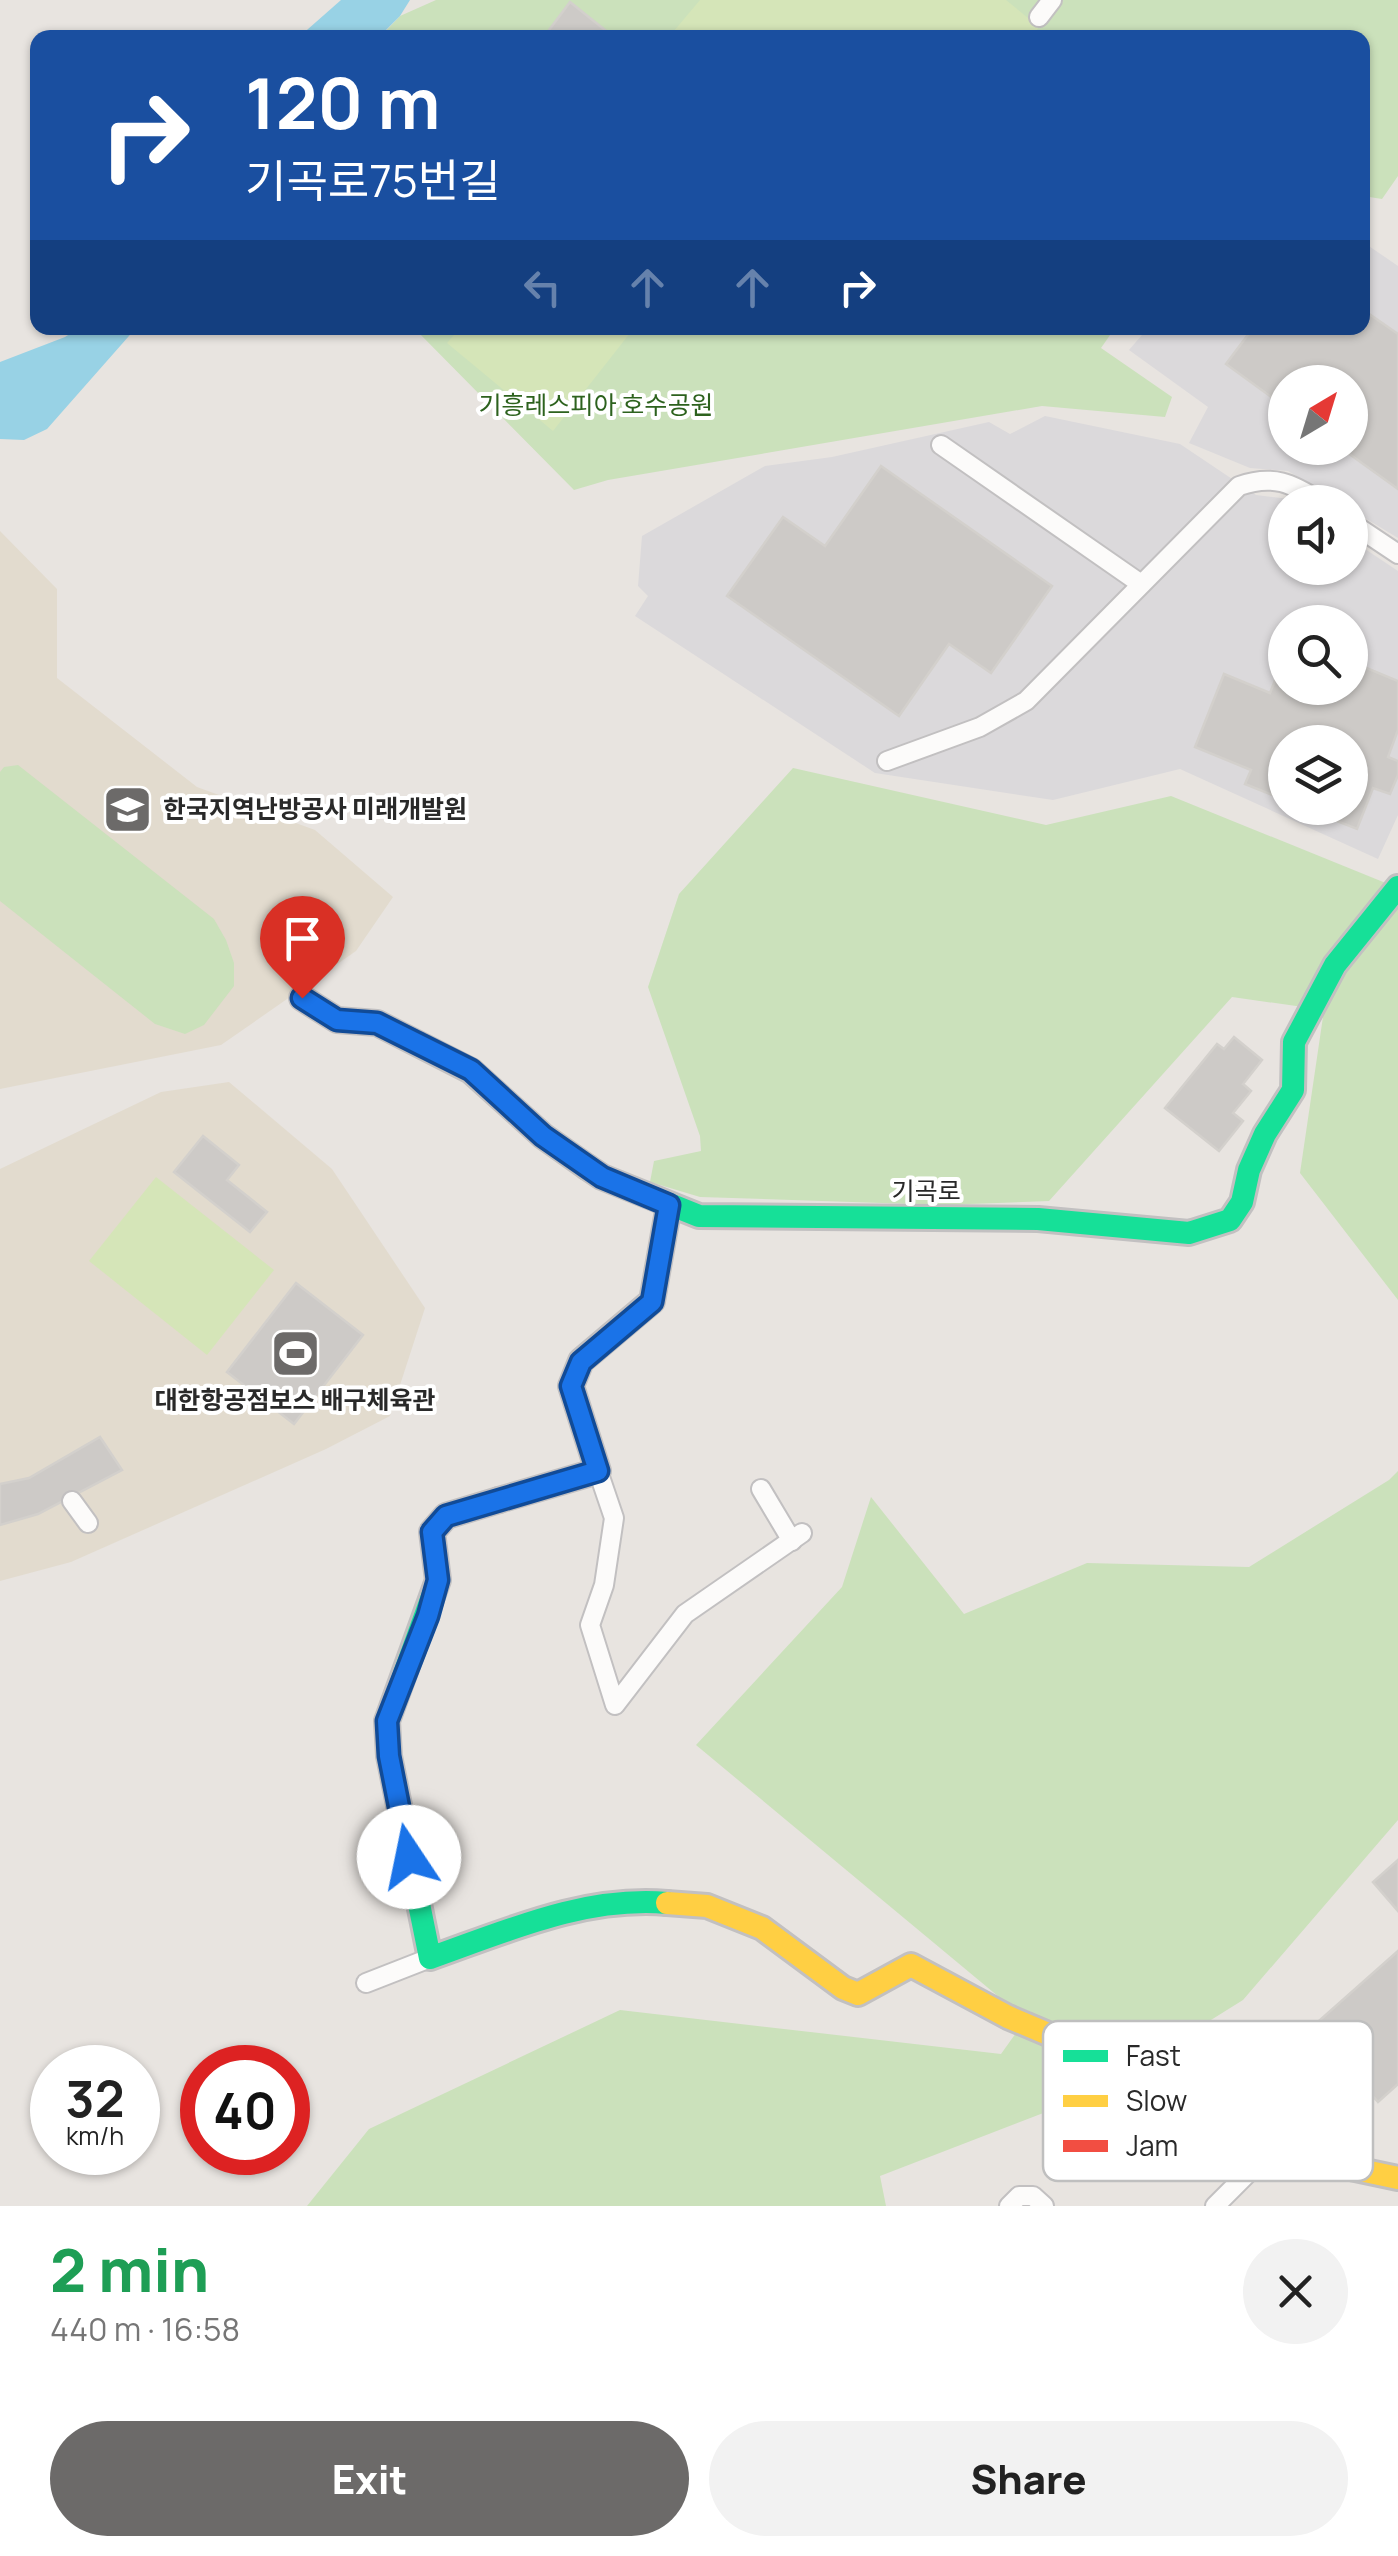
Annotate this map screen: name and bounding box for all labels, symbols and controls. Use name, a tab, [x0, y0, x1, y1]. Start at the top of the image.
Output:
text: 120 m	[245, 54, 440, 150]
icon: right	[80, 70, 210, 200]
text: 기곡로75번길	[245, 149, 501, 211]
icon: left	[515, 260, 570, 315]
icon: ahead	[620, 260, 675, 315]
icon: ahead	[725, 260, 780, 315]
icon: right	[830, 260, 885, 315]
north arrow	[1268, 365, 1368, 465]
map controls	[1268, 365, 1368, 825]
park label: 기흥레스피아 호수공원	[478, 387, 714, 422]
button: sound	[1268, 485, 1368, 585]
button: search	[1268, 605, 1368, 705]
button: layers	[1268, 725, 1368, 825]
school or university icon: 한국지역난방공사 미래개발원	[102, 783, 154, 835]
place label: 한국지역난방공사 미래개발원	[163, 791, 467, 826]
pin	[260, 896, 345, 999]
icon: arrive	[275, 911, 330, 966]
street label: 기곡로	[891, 1173, 961, 1208]
sports icon: 대한항공점보스 배구체육관	[269, 1328, 321, 1380]
place label: 대한항공점보스 배구체육관	[154, 1382, 436, 1417]
position arrow	[357, 1805, 461, 1909]
legend	[1043, 2021, 1373, 2181]
text: Fast	[1126, 2036, 1181, 2074]
speed limit sign: 40	[180, 2045, 310, 2175]
text: 32	[66, 2064, 124, 2132]
text: Slow	[1126, 2081, 1187, 2119]
text: km/h	[66, 2118, 124, 2153]
text: Jam	[1126, 2126, 1178, 2164]
text: 2 min	[50, 2228, 209, 2310]
button: close	[1243, 2239, 1348, 2344]
text: 440 m · 16:58	[50, 2307, 240, 2351]
button: Exit	[50, 2421, 689, 2536]
button: Share	[709, 2421, 1348, 2536]

